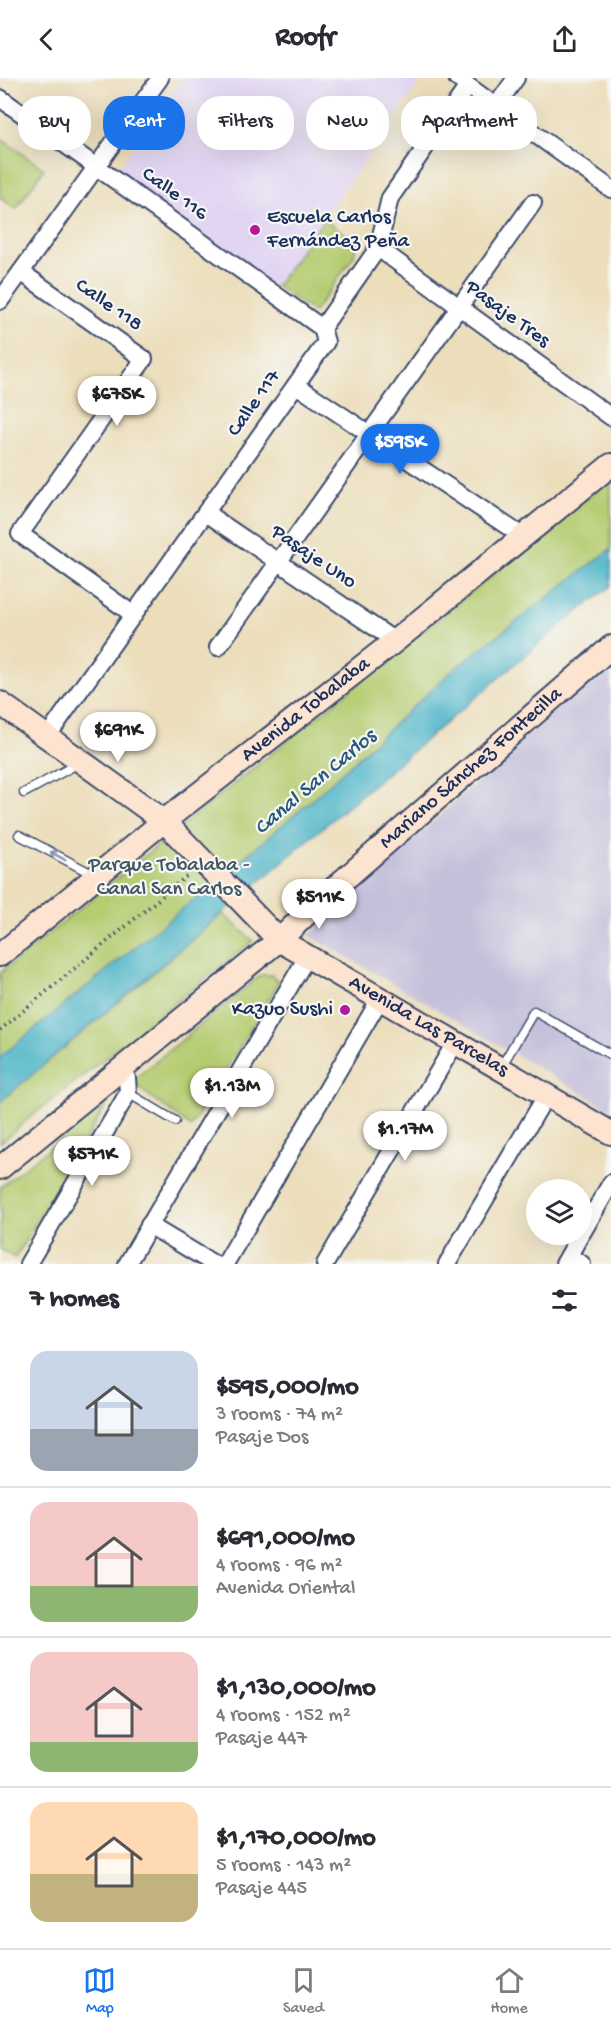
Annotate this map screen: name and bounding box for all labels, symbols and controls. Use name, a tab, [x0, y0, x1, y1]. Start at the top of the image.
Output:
icon: back	[30, 23, 63, 56]
text: Roofr	[276, 23, 336, 55]
icon: share	[548, 23, 581, 56]
chip: Buy	[18, 96, 91, 150]
chip: Rent	[103, 96, 185, 150]
chip: Filters	[197, 96, 294, 150]
chip: New	[306, 96, 389, 150]
chip: Apartment	[401, 96, 537, 150]
street label: Calle 116	[136, 163, 212, 228]
place label: Escuela Carlos Fernández Peña	[266, 206, 410, 255]
marker: Escuela Carlos Fernández Peña	[248, 223, 262, 237]
street label: Calle 118	[69, 274, 147, 338]
street label: Pasaje Tres	[459, 275, 555, 355]
street label: Calle 117	[223, 365, 288, 442]
pin: $675K	[75, 376, 159, 427]
text: $675K	[91, 384, 143, 407]
pin: $595K	[358, 424, 442, 475]
text: $595K	[374, 432, 426, 455]
street label: Pasaje Uno	[265, 520, 361, 596]
street label: Avenida Tobalaba	[237, 651, 377, 768]
street label: Mariano Sánchez Fontecilla	[375, 681, 569, 855]
pin: $691K	[76, 712, 160, 763]
text: $691K	[94, 720, 142, 743]
water label: Canal San Carlos	[250, 723, 384, 842]
one-way arrow	[50, 850, 67, 862]
park label: Parque Tobalaba - Canal San Carlos	[87, 854, 250, 903]
pin: $511K	[277, 879, 361, 930]
text: $511K	[296, 887, 342, 910]
street label: Avenida Las Parcelas	[344, 970, 514, 1084]
place label: Kazuo Sushi	[232, 998, 333, 1023]
marker: Kazuo Sushi	[338, 1003, 352, 1017]
pin: $1.13M	[183, 1068, 281, 1119]
text: $1.13M	[204, 1076, 260, 1099]
pin: $1.17M	[356, 1111, 454, 1162]
text: $1.17M	[377, 1119, 433, 1142]
pin: $571K	[50, 1136, 134, 1187]
text: $571K	[68, 1144, 117, 1167]
map controls	[526, 1179, 592, 1245]
button: layers	[526, 1179, 592, 1245]
icon: filters	[548, 1284, 581, 1317]
text: 7 homes	[30, 1285, 119, 1316]
text: $595,000/mo	[216, 1373, 359, 1404]
icon: home	[78, 1375, 150, 1447]
text: 3 rooms · 74 m²	[216, 1404, 343, 1427]
text: Pasaje Dos	[216, 1427, 308, 1450]
text: $691,000/mo	[216, 1524, 355, 1555]
icon: home	[78, 1526, 150, 1598]
text: 4 rooms · 96 m²	[216, 1555, 342, 1578]
text: Avenida Oriental	[216, 1578, 355, 1601]
text: $1,130,000/mo	[216, 1674, 376, 1705]
icon: home	[78, 1676, 150, 1748]
text: 4 rooms · 152 m²	[216, 1705, 351, 1728]
text: Pasaje 447	[216, 1728, 307, 1751]
text: $1,170,000/mo	[216, 1824, 376, 1855]
icon: home	[78, 1826, 150, 1898]
text: 5 rooms · 143 m²	[216, 1855, 351, 1878]
text: Pasaje 445	[216, 1878, 307, 1901]
tab: Map	[83, 1964, 116, 2019]
tab: Saved	[283, 1964, 324, 2019]
tab: Home	[491, 1964, 528, 2019]

